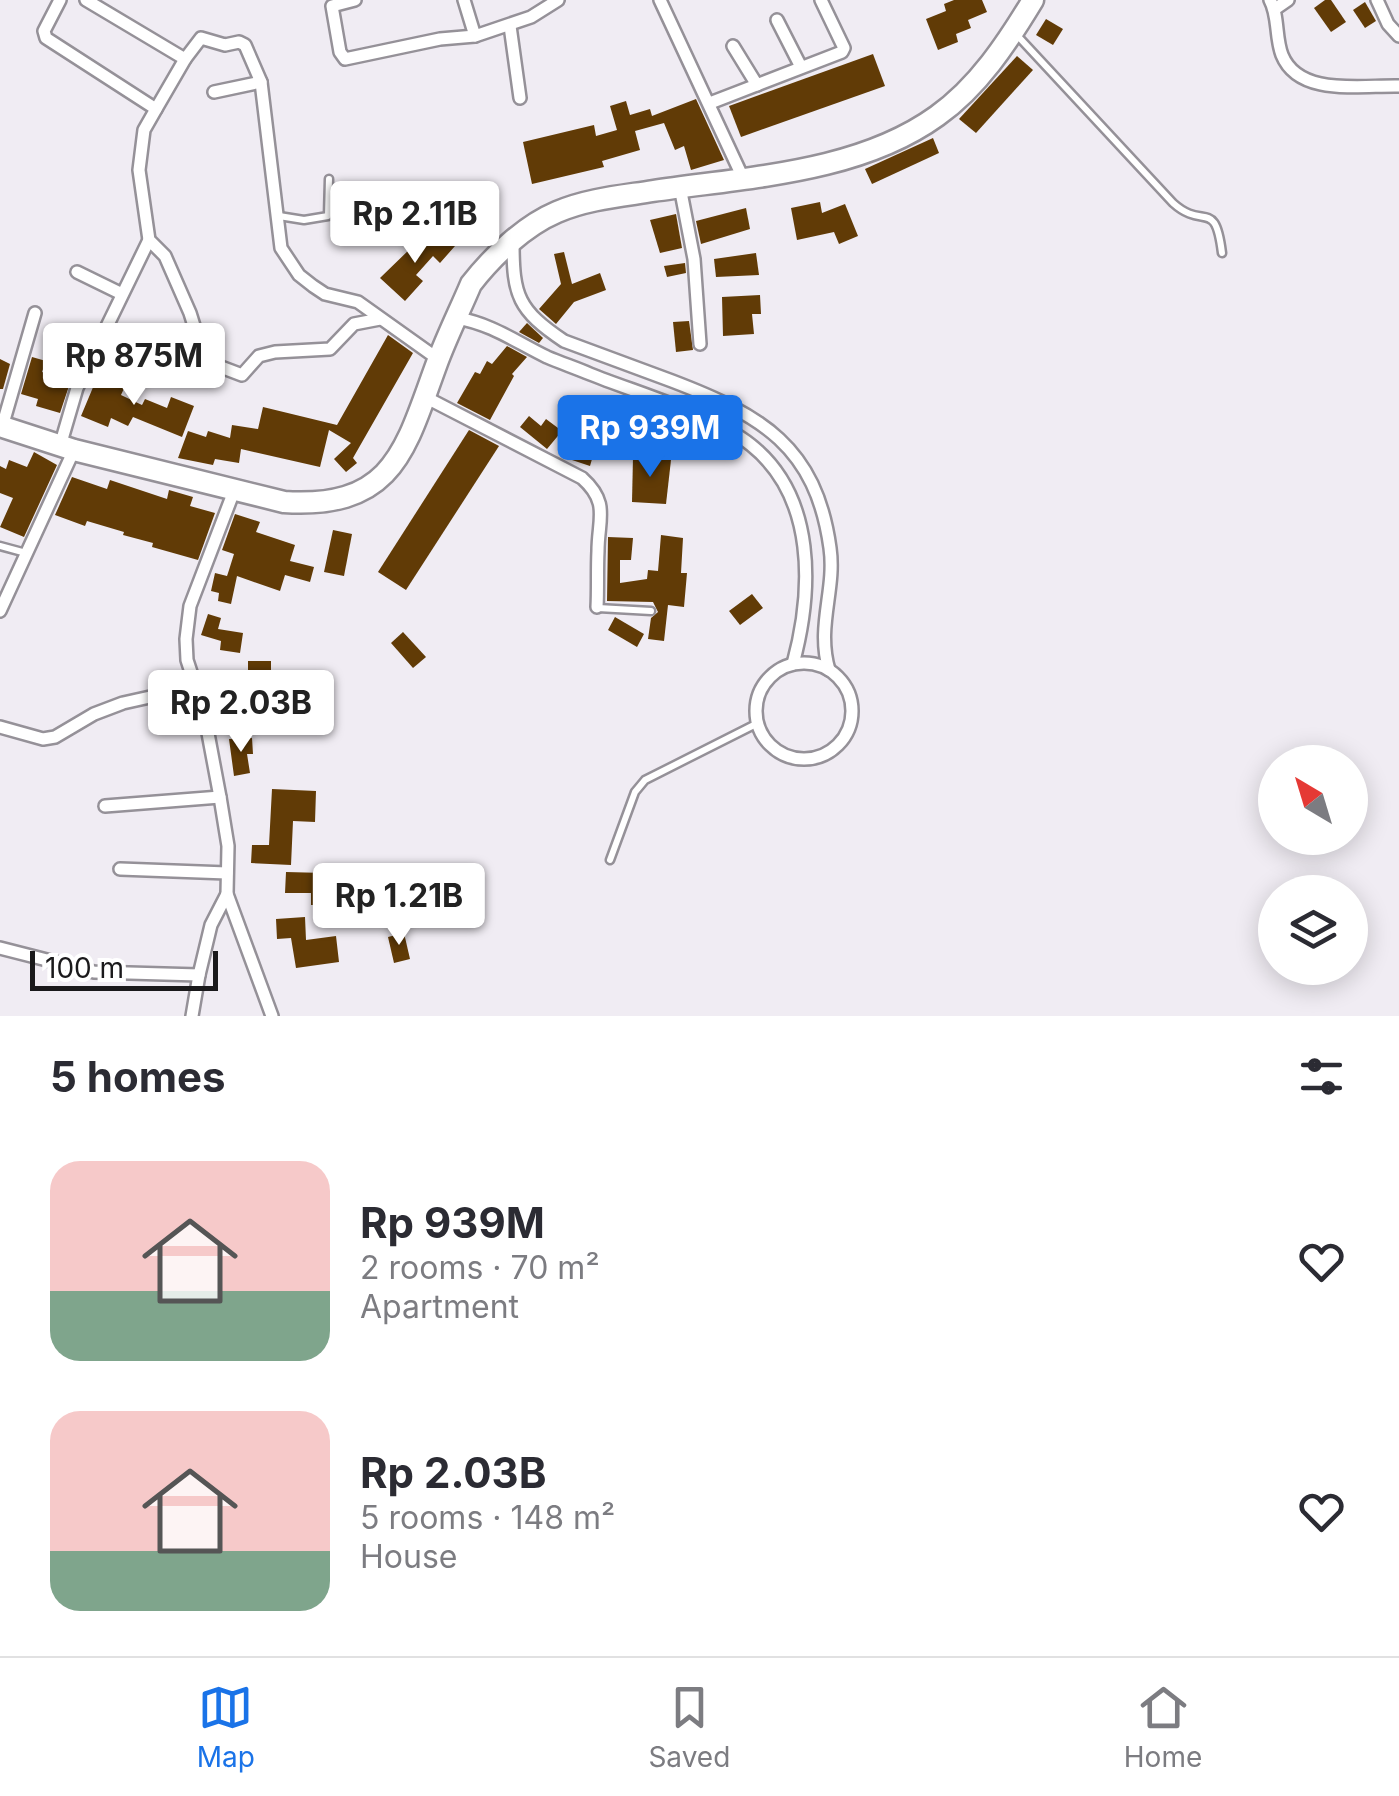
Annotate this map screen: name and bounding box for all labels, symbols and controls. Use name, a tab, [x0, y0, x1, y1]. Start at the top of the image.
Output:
pin: Rp 2.11B	[312, 181, 518, 266]
text: Rp 2.11B	[352, 194, 478, 233]
pin: Rp 875M	[42, 323, 226, 408]
text: Rp 875M	[65, 336, 203, 375]
pin: Rp 939M	[558, 395, 742, 480]
text: Rp 939M	[580, 408, 720, 447]
pin: Rp 2.03B	[138, 670, 344, 755]
text: Rp 2.03B	[170, 683, 312, 722]
north arrow	[1258, 745, 1368, 855]
map controls	[1258, 745, 1368, 985]
pin: Rp 1.21B	[296, 863, 502, 948]
button: layers	[1258, 875, 1368, 985]
text: Rp 1.21B	[335, 876, 463, 915]
scale bar	[30, 946, 218, 990]
text: 100 m	[45, 951, 124, 985]
icon: filters	[1294, 1049, 1349, 1104]
text: 5 homes	[50, 1051, 226, 1102]
text: Rp 939M	[360, 1197, 545, 1248]
icon: home	[130, 1201, 250, 1321]
icon: heart	[1294, 1234, 1349, 1289]
text: 2 rooms · 70 m²	[360, 1248, 600, 1287]
text: Apartment	[360, 1287, 519, 1326]
text: Rp 2.03B	[360, 1447, 546, 1498]
icon: home	[130, 1451, 250, 1571]
icon: heart	[1294, 1484, 1349, 1539]
text: 5 rooms · 148 m²	[360, 1498, 615, 1537]
text: House	[360, 1537, 457, 1576]
tab: Map	[197, 1680, 255, 1774]
tab: Saved	[648, 1680, 730, 1774]
tab: Home	[1124, 1680, 1202, 1774]

